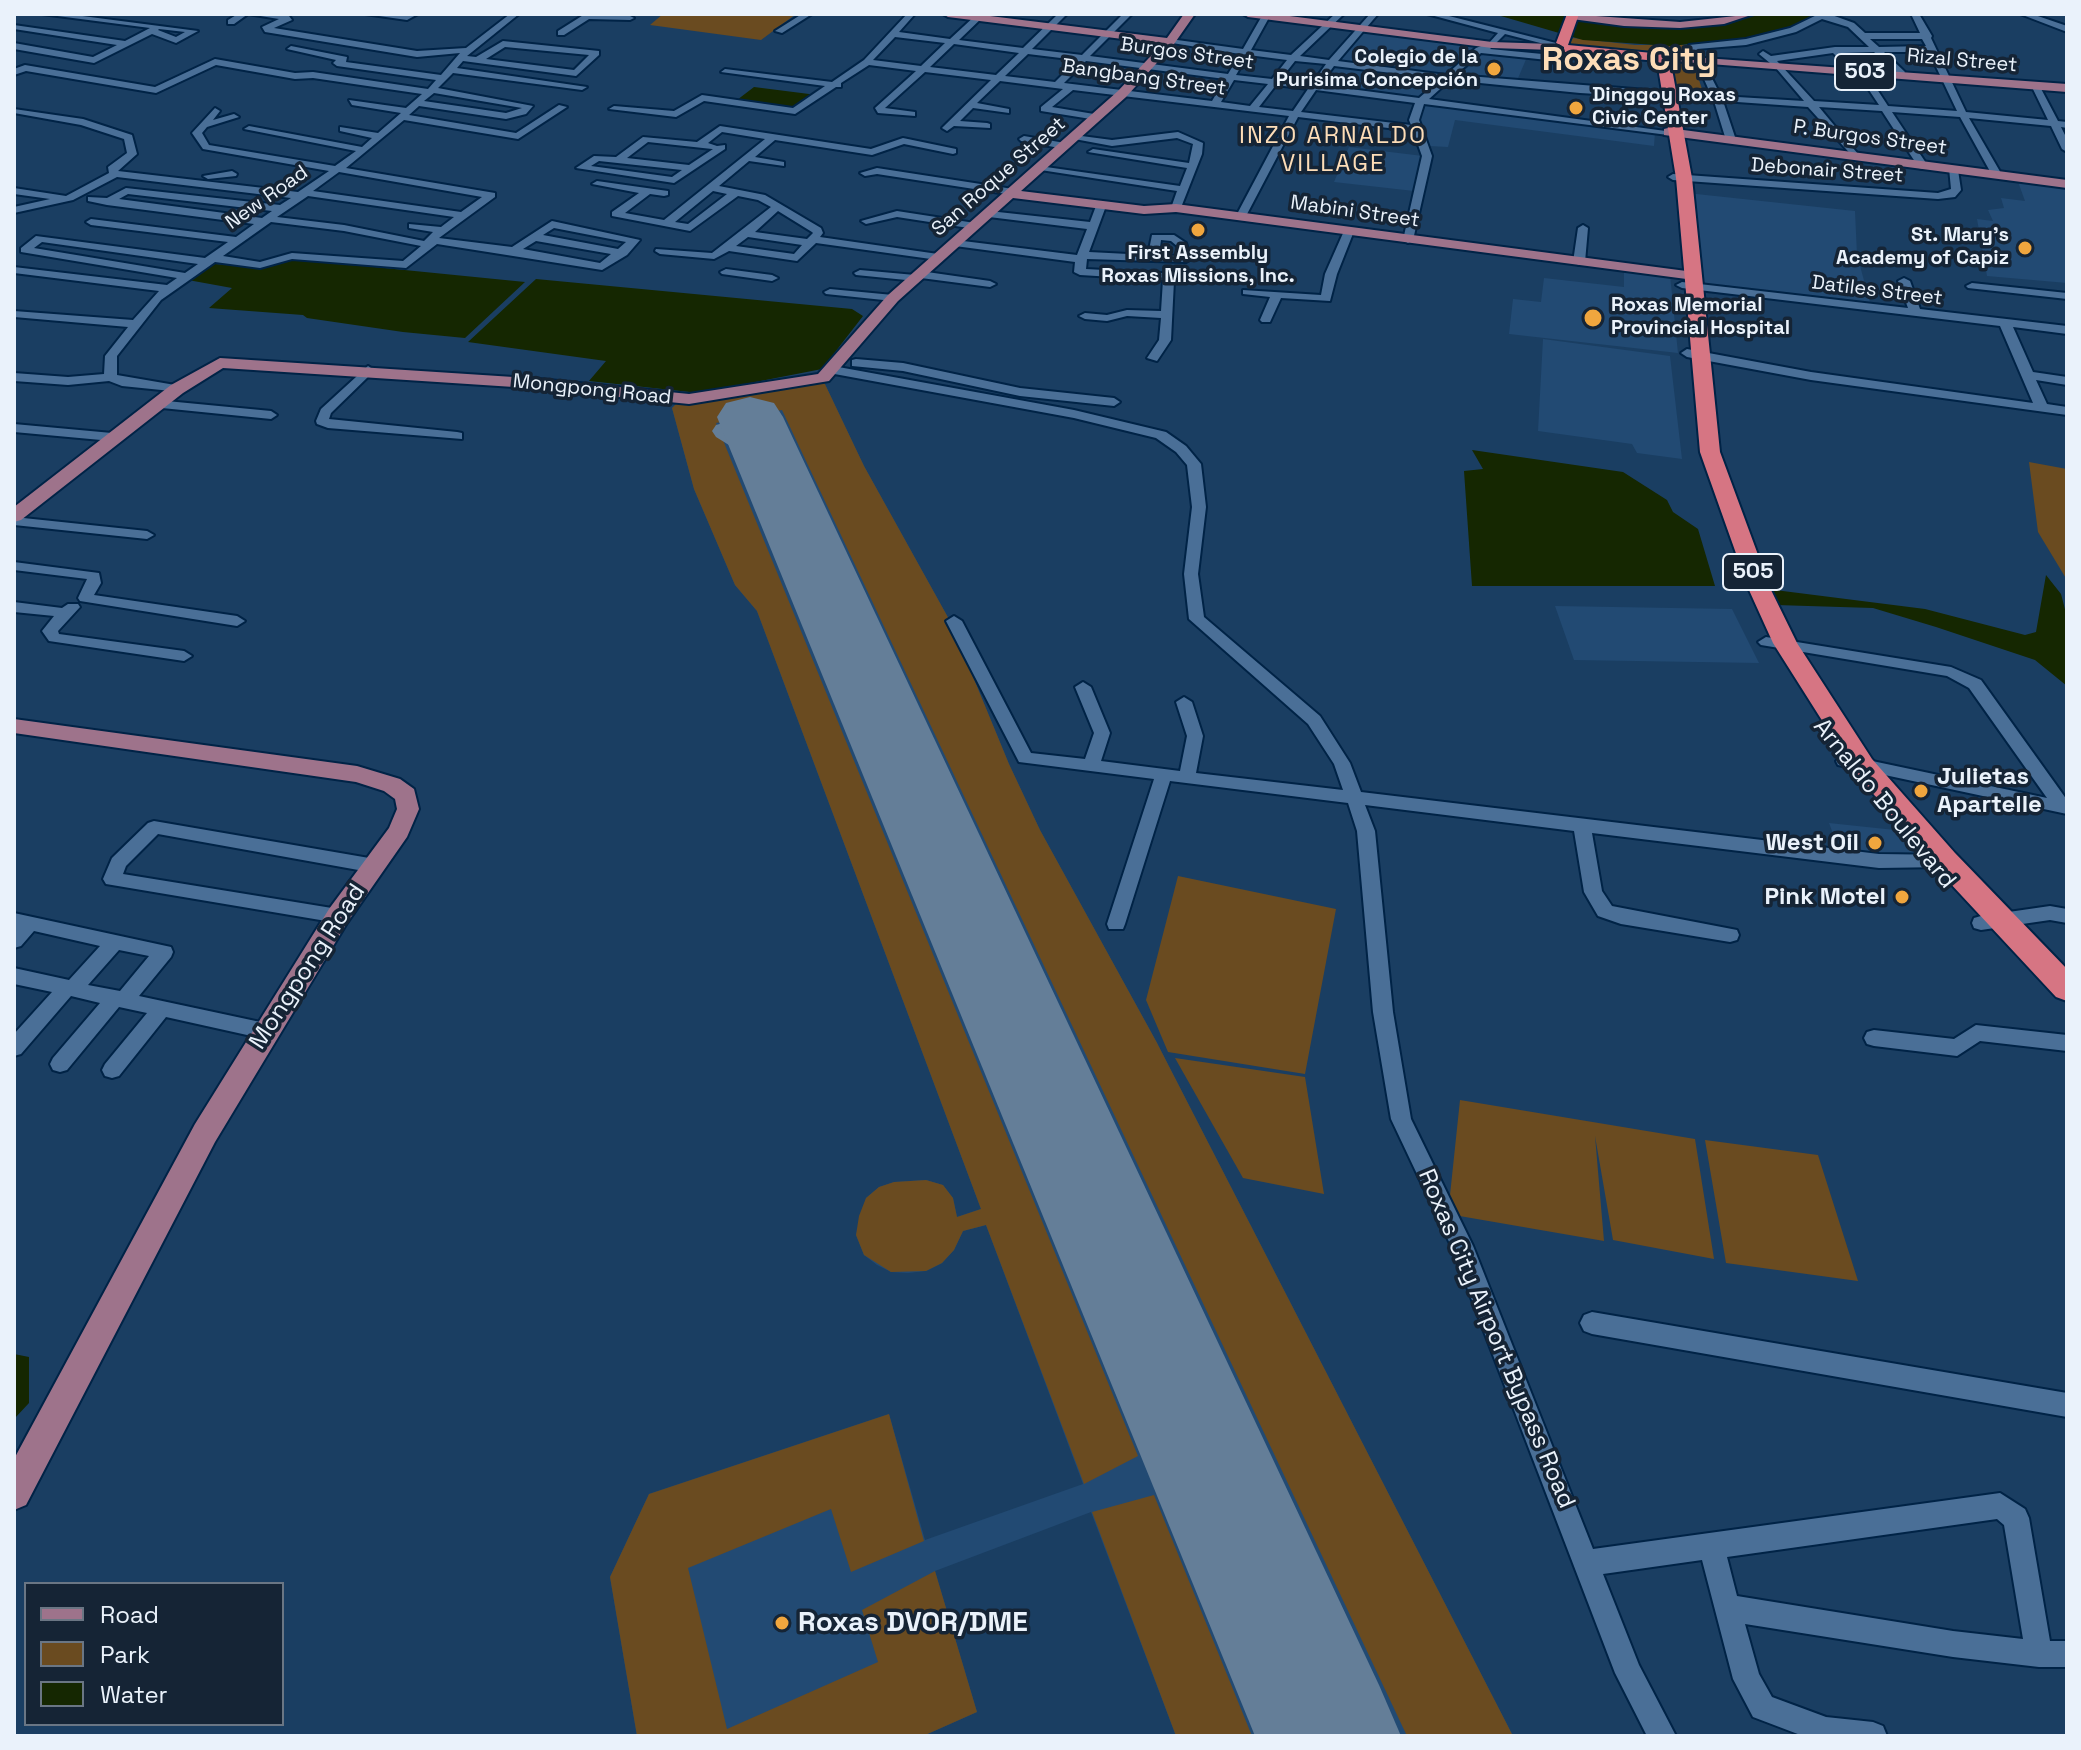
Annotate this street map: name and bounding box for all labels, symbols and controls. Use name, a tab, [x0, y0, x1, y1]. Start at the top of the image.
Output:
street label: Burgos Street	[1119, 33, 1255, 75]
district label: Roxas City	[1542, 41, 1716, 81]
street label: Rizal Street	[1906, 44, 2018, 78]
place label: Colegio de la Purisima Concepción	[1276, 46, 1478, 93]
road number: 503	[1835, 54, 1895, 90]
street label: Bangbang Street	[1060, 55, 1228, 101]
marker: Colegio de la Purisima Concepción	[1485, 60, 1503, 78]
place label: Dinggoy Roxas Civic Center	[1592, 84, 1736, 131]
marker: Dinggoy Roxas Civic Center	[1567, 99, 1585, 117]
street label: San Roque Street	[927, 112, 1071, 242]
street label: P. Burgos Street	[1792, 115, 1948, 161]
district label: INZO ARNALDO VILLAGE	[1239, 122, 1427, 178]
street label: Debonair Street	[1750, 154, 1904, 188]
street label: New Road	[221, 161, 313, 235]
street label: Mabini Street	[1289, 191, 1421, 233]
marker: First Assembly Roxas Missions, Inc.	[1189, 221, 1207, 239]
place label: St. Mary's Academy of Capiz	[1836, 224, 2009, 271]
marker: St. Mary's Academy of Capiz	[2016, 239, 2034, 257]
place label: First Assembly Roxas Missions, Inc.	[1101, 242, 1295, 289]
street label: Datiles Street	[1810, 271, 1944, 311]
place label: Roxas Memorial Provincial Hospital	[1611, 294, 1790, 341]
marker: Roxas Memorial Provincial Hospital	[1582, 307, 1604, 329]
street label: Mongpong Road	[512, 370, 672, 410]
road number: 505	[1723, 554, 1783, 590]
street label: Arnaldo Boulevard	[1807, 713, 1961, 895]
place label: Julietas Apartelle	[1937, 763, 2042, 819]
marker: Julietas Apartelle	[1912, 782, 1930, 800]
place label: West Oil	[1765, 829, 1859, 857]
marker: West Oil	[1866, 834, 1884, 852]
street label: Mongpong Road	[244, 879, 372, 1055]
place label: Pink Motel	[1764, 883, 1886, 911]
marker: Pink Motel	[1893, 888, 1911, 906]
street label: Roxas City Airport Bypass Road	[1411, 1165, 1581, 1513]
legend	[24, 1582, 284, 1726]
text: Road	[100, 1599, 159, 1630]
place label: Roxas DVOR/DME	[798, 1606, 1028, 1640]
marker: Roxas DVOR/DME	[773, 1614, 791, 1632]
text: Park	[100, 1639, 150, 1670]
text: Water	[100, 1679, 168, 1710]

